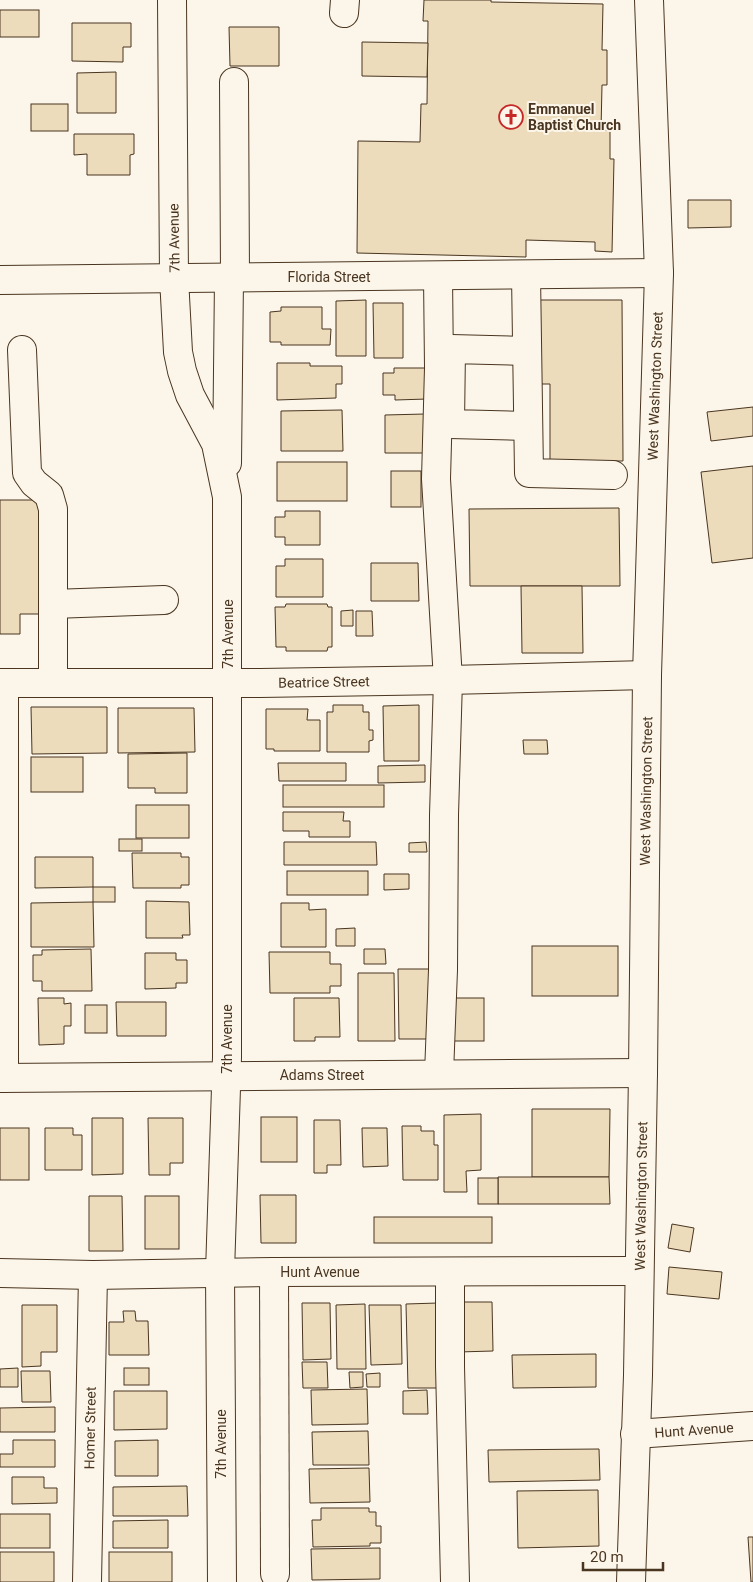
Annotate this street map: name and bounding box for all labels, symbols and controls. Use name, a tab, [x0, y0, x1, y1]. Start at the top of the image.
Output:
place label: Emmanuel Baptist Church	[528, 101, 621, 133]
church icon: Emmanuel Baptist Church	[498, 104, 524, 130]
street label: 7th Avenue	[165, 203, 183, 273]
street label: Florida Street	[287, 269, 371, 285]
street label: West Washington Street	[644, 311, 666, 461]
street label: 7th Avenue	[220, 599, 236, 669]
street label: Beatrice Street	[278, 673, 370, 691]
street label: West Washington Street	[637, 716, 655, 866]
street label: 7th Avenue	[219, 1004, 235, 1074]
street label: Adams Street	[280, 1067, 365, 1083]
street label: West Washington Street	[632, 1121, 650, 1271]
street label: Hunt Avenue	[280, 1264, 360, 1280]
street label: Homer Street	[81, 1386, 99, 1470]
street label: 7th Avenue	[213, 1409, 229, 1479]
street label: Hunt Avenue	[654, 1419, 734, 1441]
scale bar	[583, 1540, 663, 1572]
text: 20 m	[590, 1548, 624, 1566]

